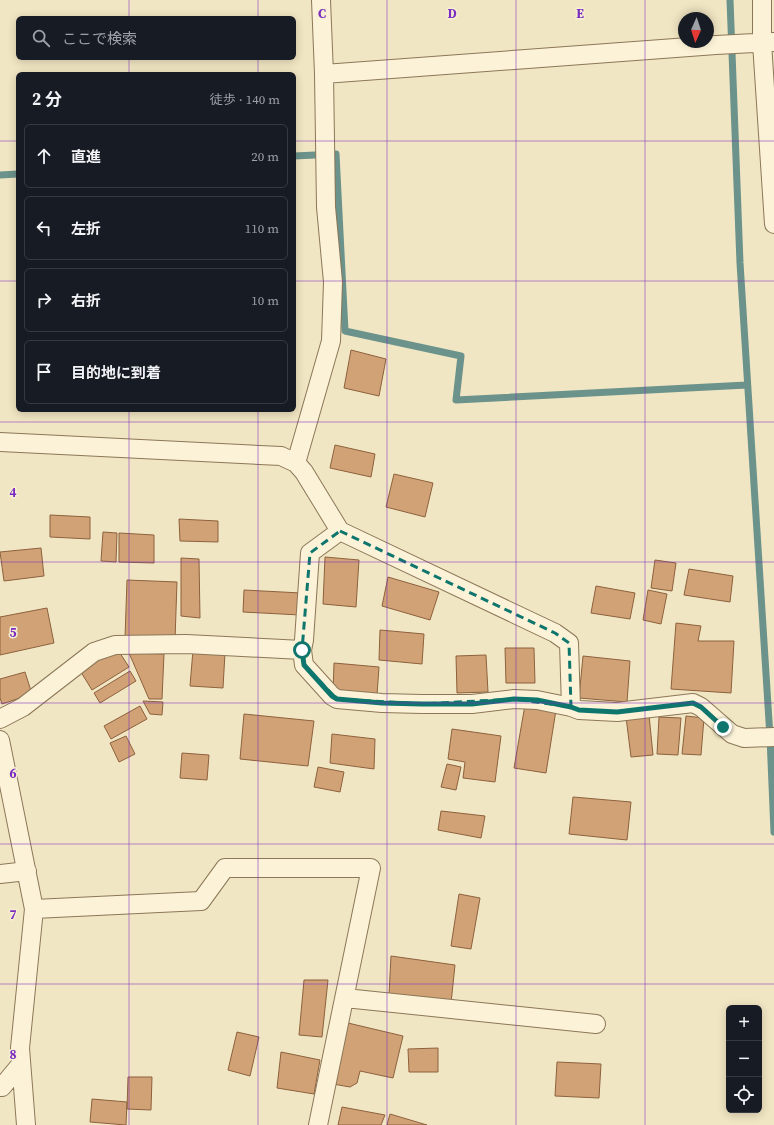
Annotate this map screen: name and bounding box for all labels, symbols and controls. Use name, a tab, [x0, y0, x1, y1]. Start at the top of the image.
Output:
text: C	[318, 5, 326, 22]
text: D	[447, 5, 457, 22]
text: E	[576, 5, 584, 22]
north arrow	[678, 12, 714, 48]
search box	[16, 16, 296, 60]
icon: search	[30, 27, 52, 49]
text: ここで検索	[62, 28, 137, 49]
text: 2 分	[32, 87, 62, 111]
text: 徒歩 · 140 m	[210, 91, 280, 108]
icon: ahead	[33, 145, 55, 167]
text: 直進	[71, 146, 101, 167]
text: 20 m	[251, 148, 279, 165]
icon: left	[33, 217, 55, 239]
text: 左折	[71, 218, 101, 239]
text: 110 m	[245, 220, 279, 237]
icon: right	[33, 289, 55, 311]
text: 右折	[71, 290, 101, 311]
text: 10 m	[251, 292, 279, 309]
icon: arrive	[33, 361, 55, 383]
text: 目的地に到着	[71, 362, 161, 383]
text: 4	[9, 484, 17, 501]
text: 5	[9, 624, 17, 641]
route start	[293, 641, 311, 659]
route end	[714, 718, 732, 736]
text: 6	[9, 765, 17, 782]
text: 7	[9, 906, 17, 923]
map controls	[726, 1005, 762, 1113]
button: +	[726, 1005, 762, 1041]
button: −	[726, 1041, 762, 1077]
text: 8	[9, 1046, 17, 1063]
button: locate	[726, 1077, 762, 1113]

